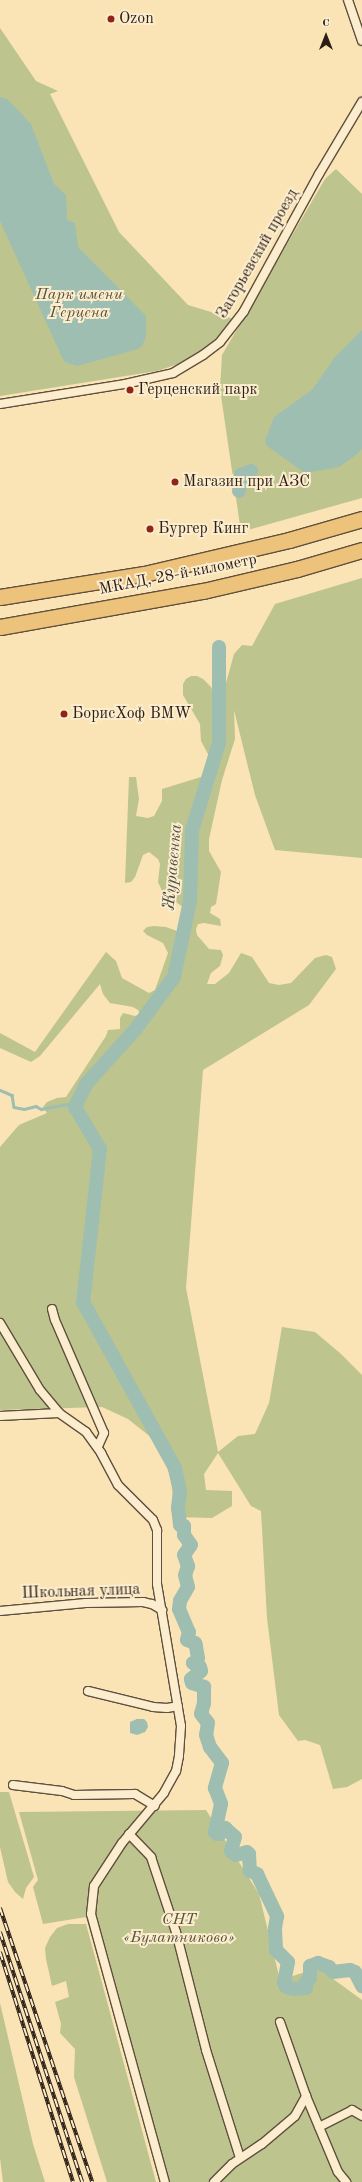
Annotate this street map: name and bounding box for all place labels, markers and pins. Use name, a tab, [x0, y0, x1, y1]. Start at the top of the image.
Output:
place label: Ozon	[119, 9, 154, 29]
marker: Ozon	[106, 14, 116, 24]
place label: Герценский парк	[138, 380, 257, 400]
marker: Герценский парк	[125, 385, 135, 395]
place label: Магазин при АЗС	[183, 472, 310, 492]
marker: Магазин при АЗС	[170, 477, 180, 487]
place label: Бургер Кинг	[158, 519, 248, 539]
marker: Бургер Кинг	[145, 524, 155, 534]
place label: БорисХоф BMW	[72, 704, 191, 724]
marker: БорисХоф BMW	[59, 709, 69, 719]

